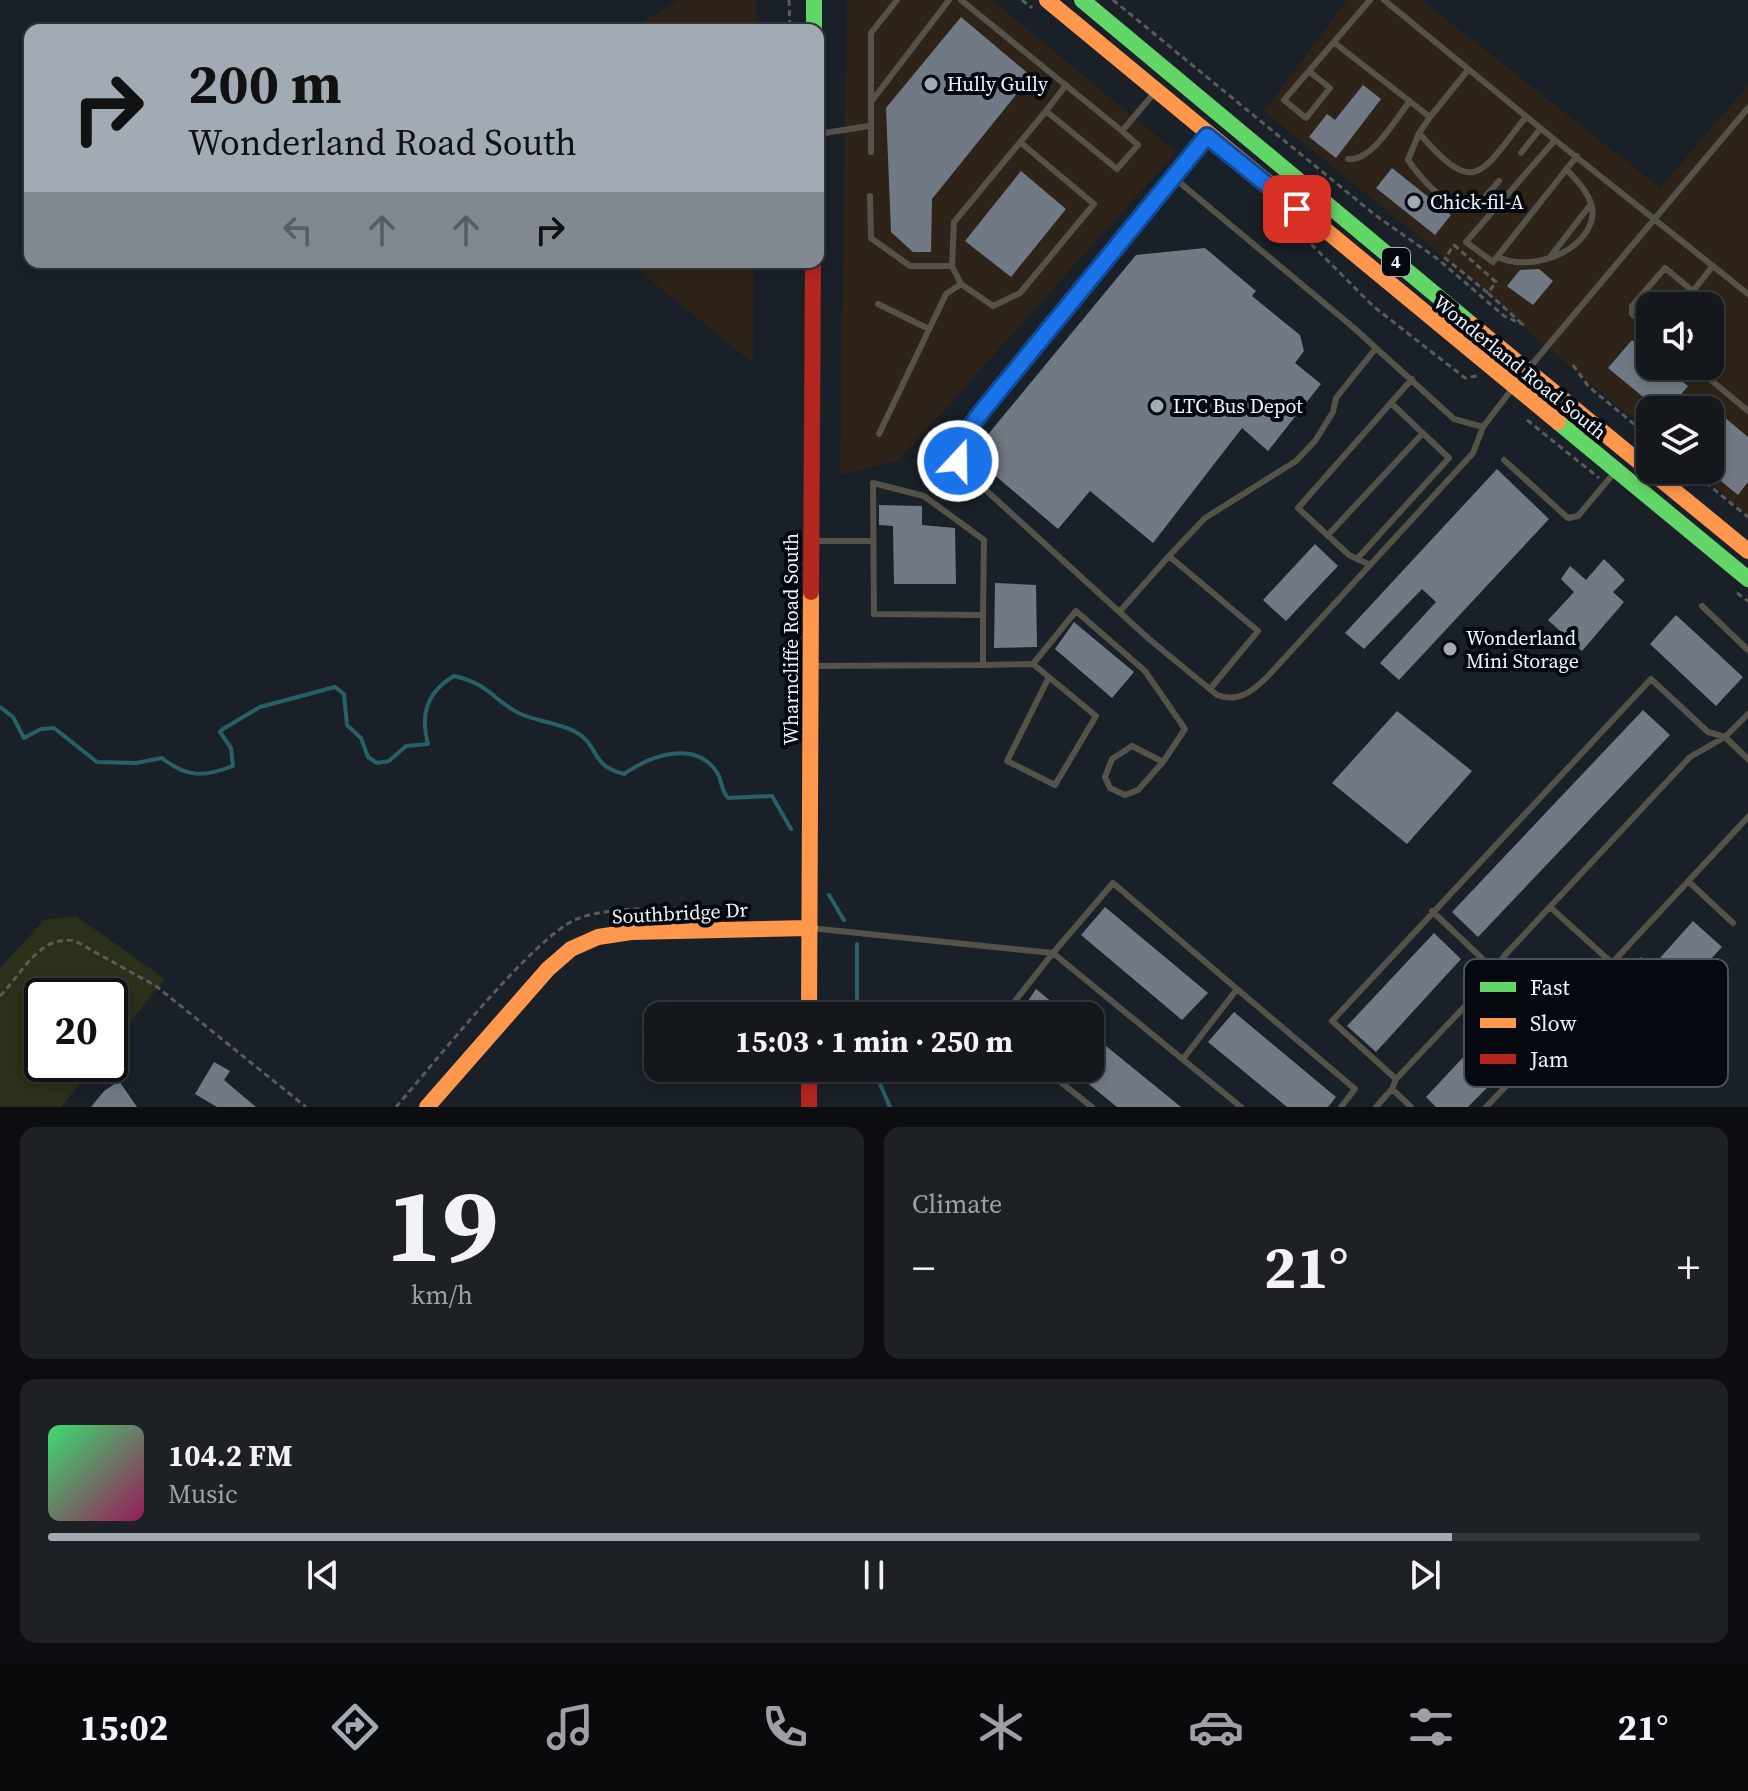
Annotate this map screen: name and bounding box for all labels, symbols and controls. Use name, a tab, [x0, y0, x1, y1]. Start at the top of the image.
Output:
text: 200 m	[188, 45, 342, 122]
icon: right	[56, 56, 160, 160]
place label: Hully Gully	[947, 70, 1049, 98]
marker: Hully Gully	[922, 75, 940, 93]
text: Wonderland Road South	[188, 118, 577, 167]
pin	[1263, 175, 1331, 243]
icon: arrive	[1275, 187, 1319, 231]
place label: Chick-fil-A	[1430, 188, 1524, 216]
marker: Chick-fil-A	[1405, 193, 1423, 211]
icon: left	[276, 208, 320, 252]
icon: ahead	[360, 208, 404, 252]
icon: ahead	[444, 208, 488, 252]
icon: right	[528, 208, 572, 252]
road number: 4	[1382, 248, 1410, 276]
street label: Wonderland Road South	[1427, 288, 1613, 446]
map controls	[1636, 292, 1724, 484]
button: sound	[1636, 292, 1724, 380]
place label: LTC Bus Depot	[1173, 392, 1303, 420]
button: layers	[1636, 396, 1724, 484]
marker: LTC Bus Depot	[1148, 397, 1166, 415]
position arrow	[916, 419, 1000, 503]
street label: Wharncliffe Road South	[777, 533, 805, 745]
place label: Wonderland Mini Storage	[1466, 624, 1579, 675]
marker: Wonderland Mini Storage	[1441, 640, 1459, 658]
street label: Southbridge Dr	[611, 895, 749, 931]
legend	[1464, 959, 1728, 1087]
text: Fast	[1530, 972, 1571, 1002]
speed limit sign: 20	[24, 978, 128, 1082]
text: Slow	[1530, 1008, 1577, 1038]
text: 15:03 · 1 min · 250 m	[735, 1021, 1013, 1062]
text: Jam	[1529, 1044, 1569, 1074]
text: 19	[386, 1153, 498, 1296]
text: Climate	[912, 1186, 1002, 1222]
text: 21°	[1264, 1226, 1348, 1308]
text: −	[912, 1237, 935, 1298]
text: +	[1677, 1237, 1700, 1298]
text: km/h	[411, 1277, 473, 1313]
text: 104.2 FM	[168, 1435, 293, 1476]
text: Music	[168, 1476, 238, 1512]
icon: previous	[301, 1553, 345, 1597]
icon: pause	[852, 1553, 896, 1597]
icon: next	[1403, 1553, 1447, 1597]
icon: directions	[327, 1699, 383, 1755]
icon: music	[542, 1699, 598, 1755]
icon: phone	[757, 1699, 813, 1755]
icon: climate	[973, 1699, 1029, 1755]
icon: car	[1188, 1699, 1244, 1755]
icon: filters	[1403, 1699, 1459, 1755]
text: 15:02	[80, 1703, 168, 1752]
text: 21°	[1618, 1703, 1668, 1752]

